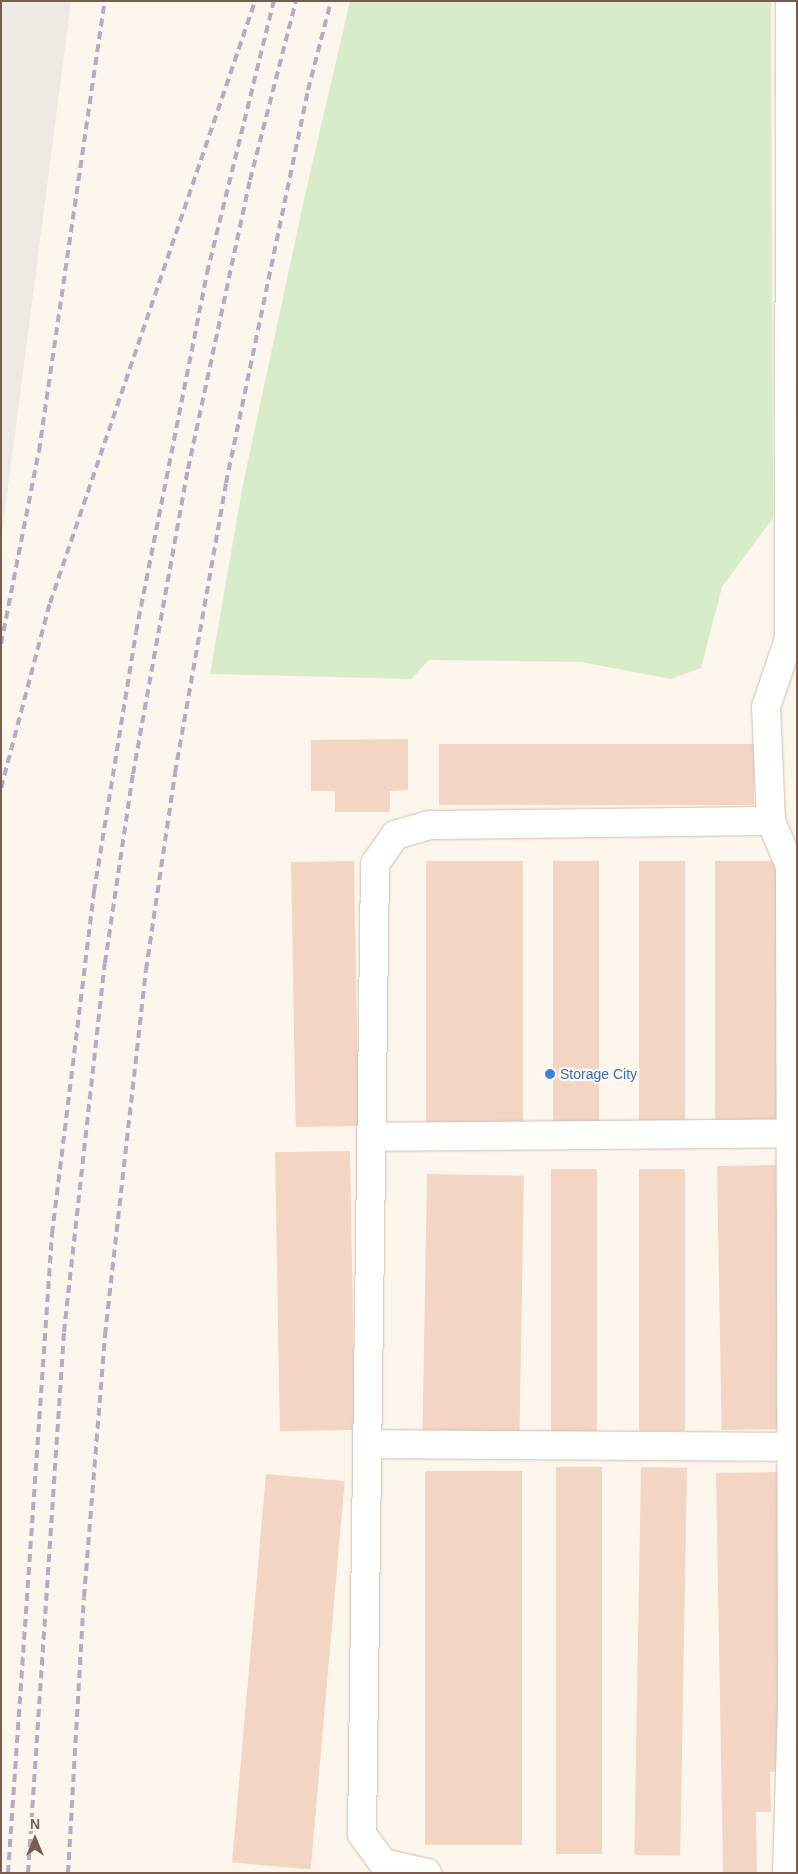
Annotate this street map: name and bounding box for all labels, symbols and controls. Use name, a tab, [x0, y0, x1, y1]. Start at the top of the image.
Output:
place label: Storage City	[560, 1066, 637, 1082]
marker: Storage City	[544, 1068, 556, 1080]
north arrow	[10, 1814, 60, 1864]
text: N	[30, 1816, 40, 1832]

